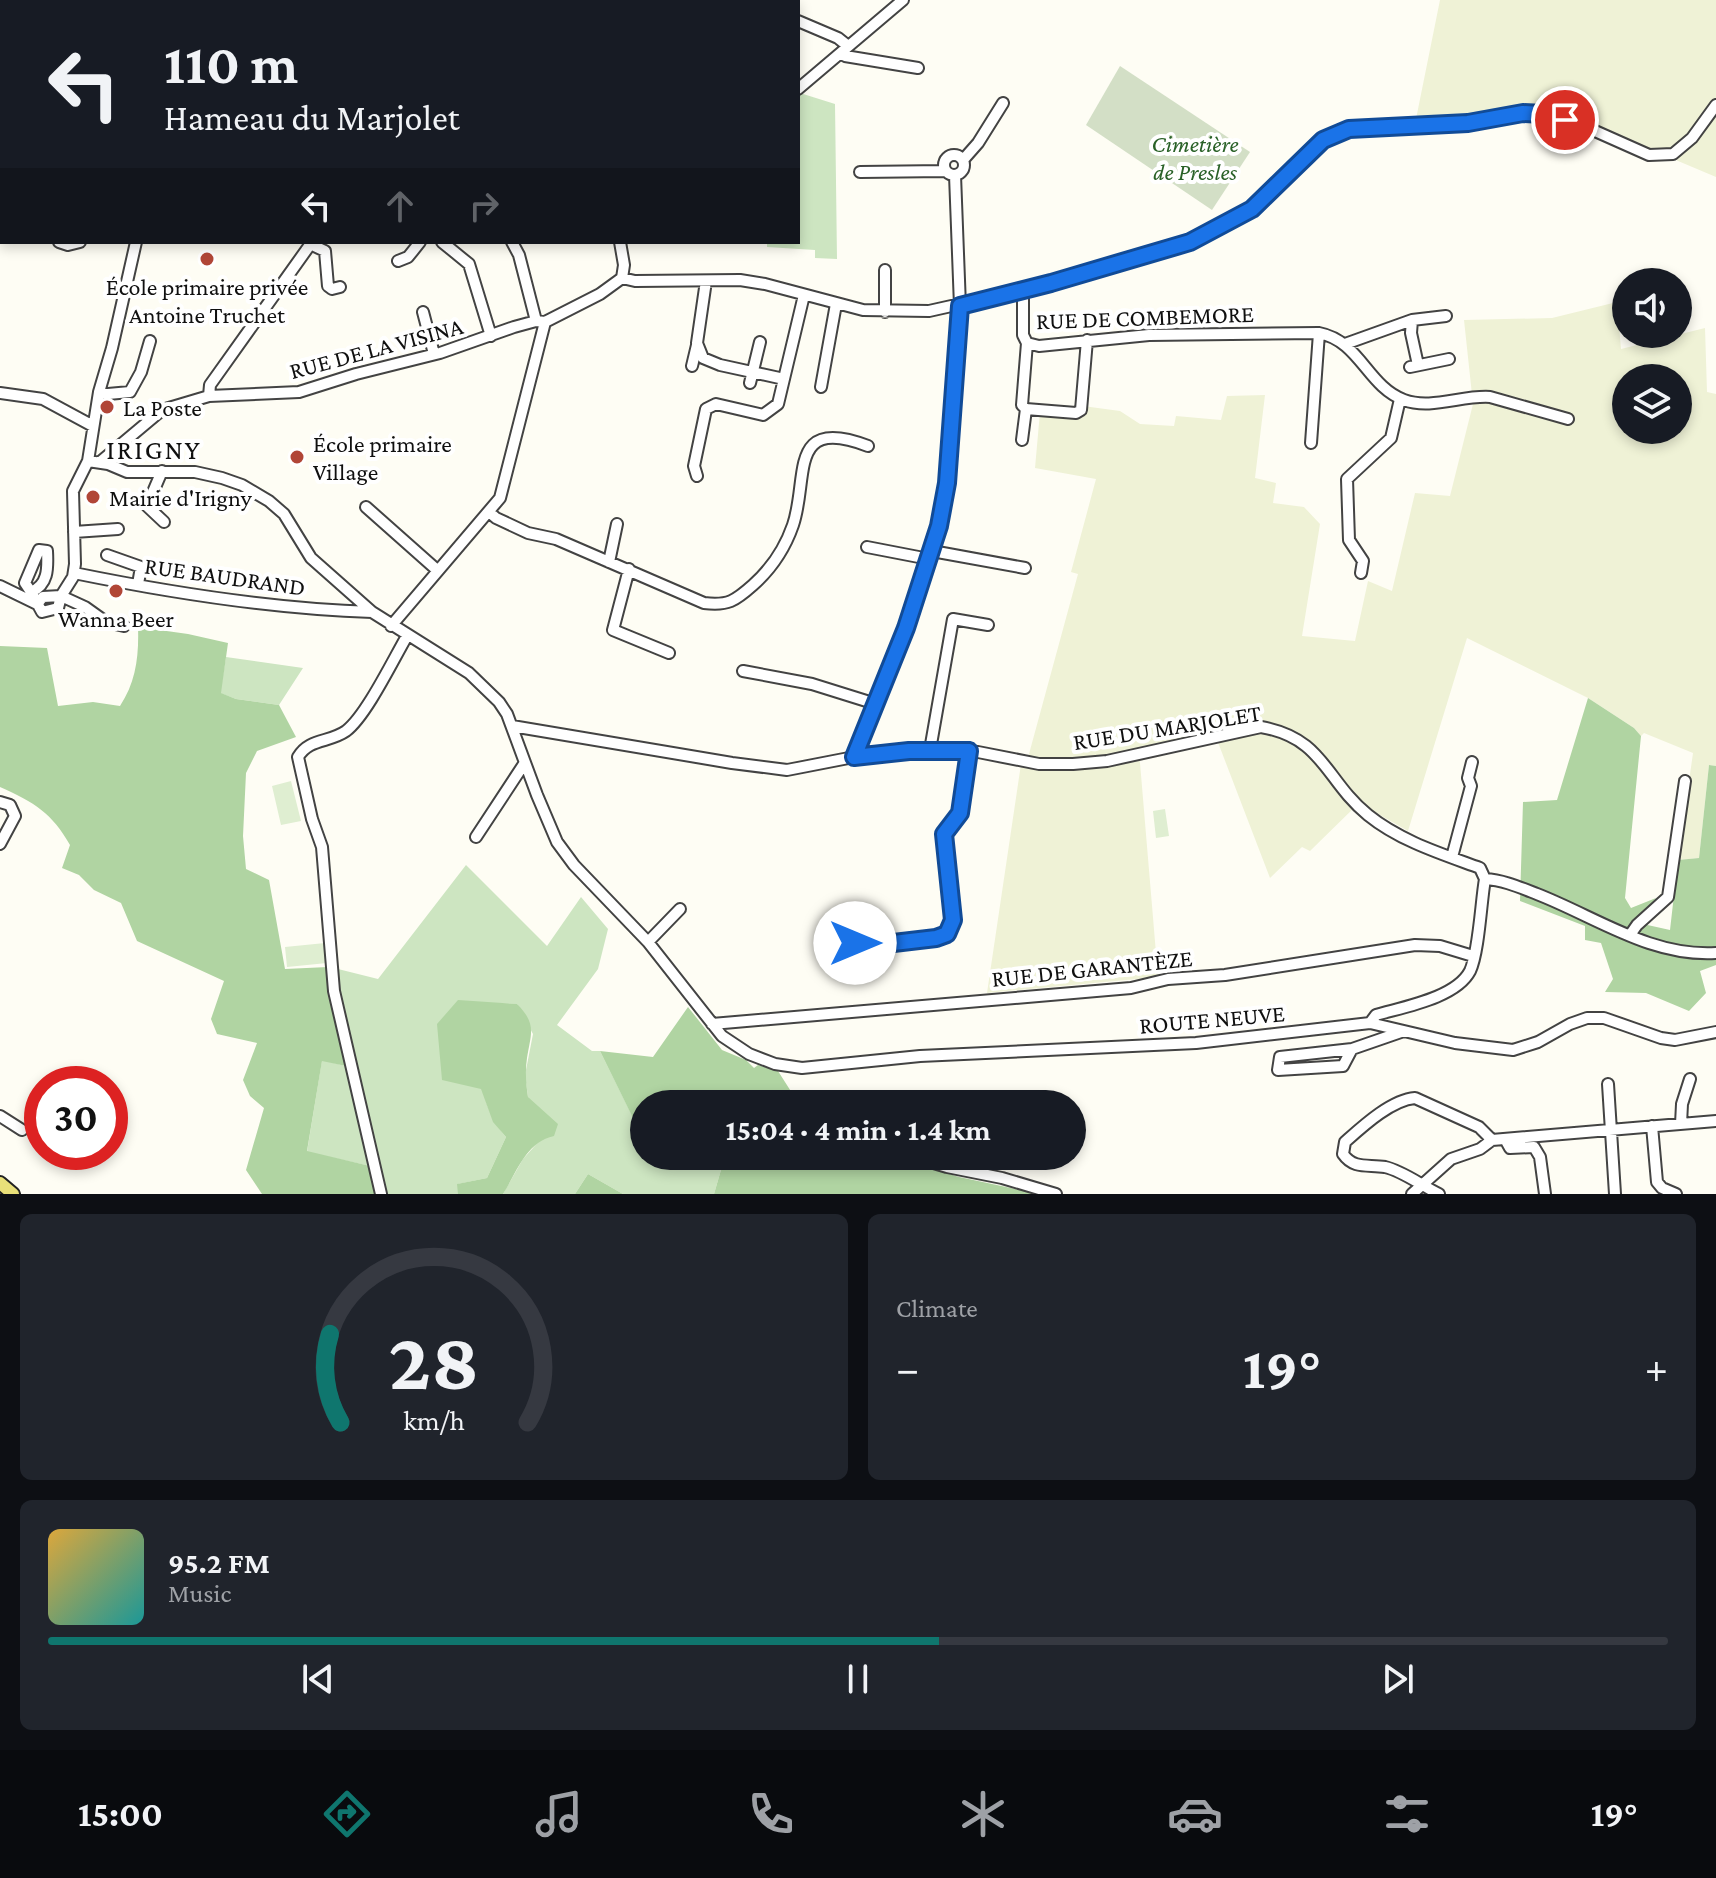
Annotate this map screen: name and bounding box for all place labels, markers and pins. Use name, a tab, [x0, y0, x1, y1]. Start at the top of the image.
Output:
pin	[1531, 86, 1599, 154]
marker: École primaire privée Antoine Truchet	[198, 250, 216, 268]
place label: École primaire privée Antoine Truchet	[106, 273, 308, 328]
place label: La Poste	[123, 394, 202, 421]
marker: La Poste	[98, 398, 116, 416]
place label: École primaire Village	[313, 430, 452, 485]
marker: École primaire Village	[288, 448, 306, 466]
place label: Mairie d'Irigny	[109, 484, 253, 511]
marker: Mairie d'Irigny	[84, 488, 102, 506]
marker: Wanna Beer	[107, 582, 125, 600]
place label: Wanna Beer	[58, 605, 175, 632]

